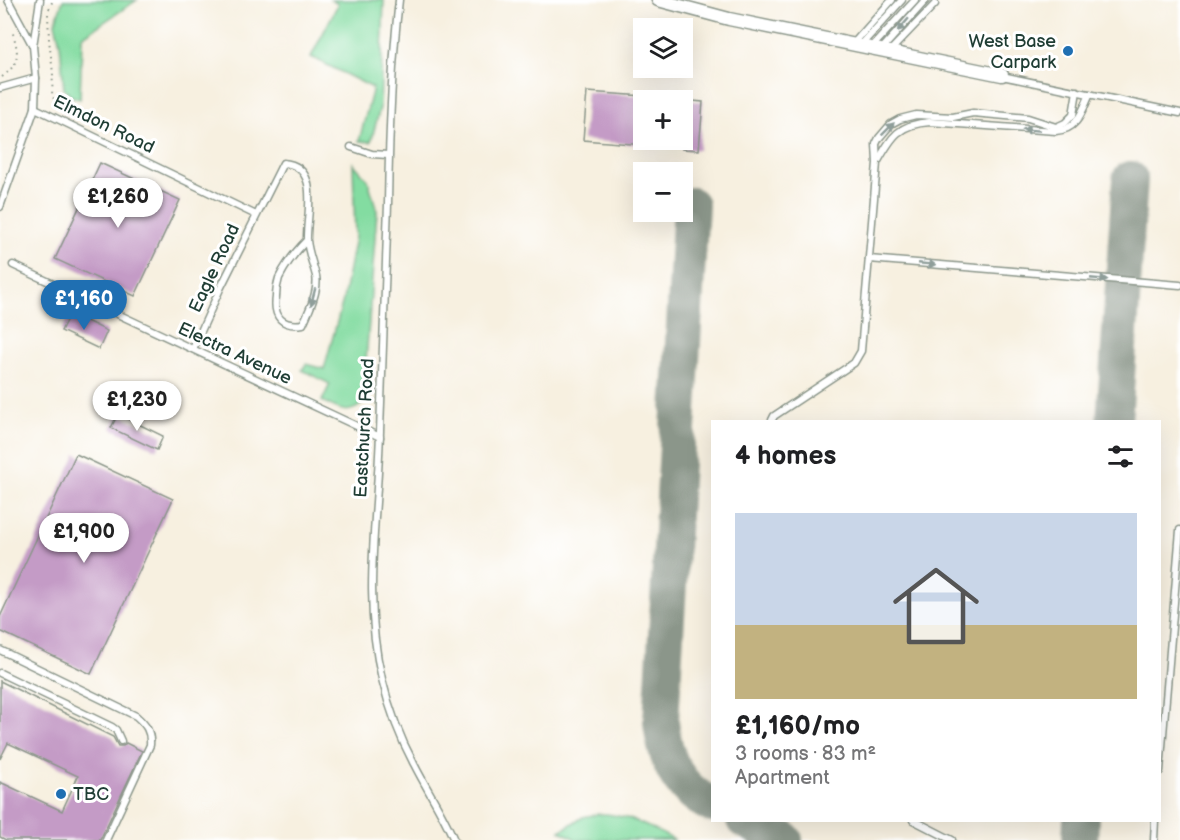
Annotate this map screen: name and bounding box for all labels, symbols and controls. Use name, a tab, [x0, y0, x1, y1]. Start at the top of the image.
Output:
one-way arrow	[897, 17, 910, 32]
map controls	[633, 18, 693, 222]
button: layers	[633, 18, 693, 78]
place label: West Base Carpark	[969, 31, 1056, 73]
marker: West Base Carpark	[1061, 44, 1075, 58]
button: +	[633, 90, 693, 150]
street label: Elmdon Road	[50, 91, 158, 158]
one-way arrow	[881, 121, 895, 136]
one-way arrow	[1022, 125, 1041, 135]
button: −	[633, 162, 693, 222]
pin: £1,260	[69, 178, 167, 229]
text: £1,260	[87, 185, 149, 209]
street label: Eagle Road	[185, 221, 244, 316]
one-way arrow	[918, 259, 937, 269]
one-way arrow	[1090, 274, 1109, 283]
pin: £1,160	[35, 280, 133, 331]
text: £1,160	[55, 287, 113, 311]
one-way arrow	[307, 288, 317, 306]
street label: Electra Avenue	[175, 318, 295, 389]
street label: Eastchurch Road	[350, 358, 379, 498]
pin: £1,230	[88, 381, 186, 432]
text: £1,230	[107, 388, 167, 412]
icon: filters	[1104, 440, 1137, 473]
text: 4 homes	[735, 441, 836, 472]
pin: £1,900	[35, 513, 133, 564]
text: £1,900	[53, 520, 115, 544]
icon: home	[882, 552, 990, 660]
text: £1,160/mo	[735, 711, 860, 742]
text: 3 rooms · 83 m²	[735, 742, 876, 766]
text: Apartment	[735, 766, 830, 790]
place label: TBC	[73, 784, 109, 805]
marker: TBC	[54, 787, 68, 801]

